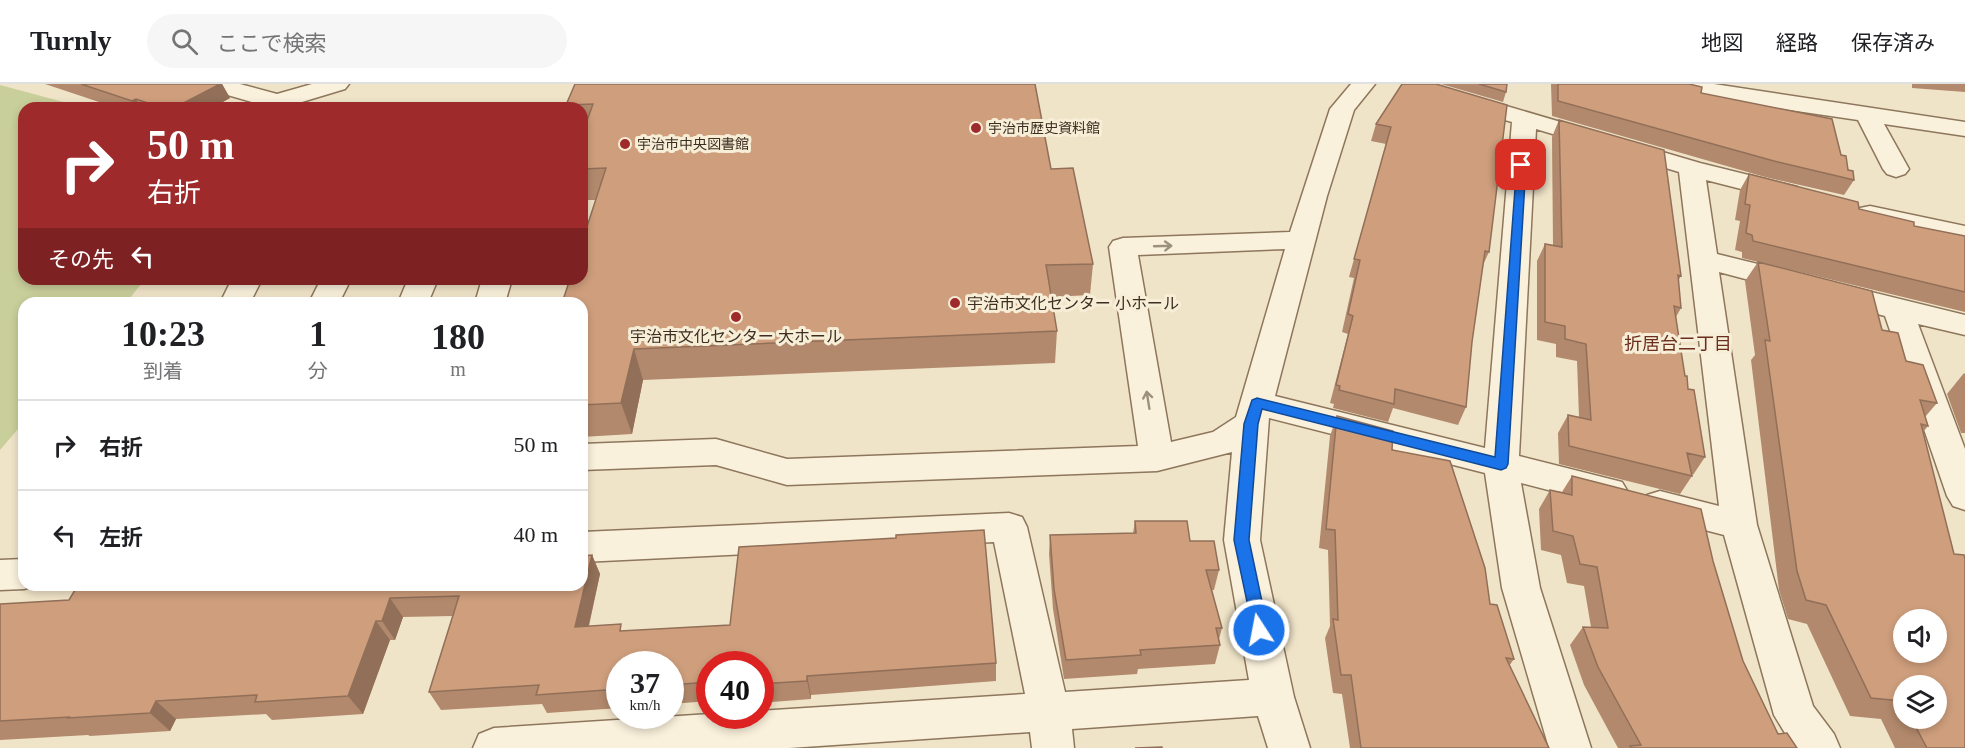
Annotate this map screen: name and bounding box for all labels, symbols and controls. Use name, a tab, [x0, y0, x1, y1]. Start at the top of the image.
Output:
search box	[147, 14, 567, 68]
text: Turnly	[30, 25, 111, 56]
icon: search	[168, 25, 201, 58]
text: ここで検索	[216, 31, 326, 56]
text: 地図	[1701, 31, 1743, 55]
text: 経路	[1776, 31, 1818, 55]
text: 保存済み	[1851, 31, 1935, 55]
place label: 宇治市歴史資料館	[988, 120, 1100, 136]
marker: 宇治市歴史資料館	[969, 121, 983, 135]
text: 50 m	[147, 122, 235, 168]
icon: right	[48, 126, 126, 204]
marker: 宇治市中央図書館	[618, 137, 632, 151]
place label: 宇治市中央図書館	[637, 137, 749, 152]
pin	[1495, 139, 1546, 190]
icon: arrive	[1504, 148, 1537, 181]
text: 右折	[147, 178, 201, 208]
icon: left	[126, 240, 159, 273]
one-way arrow	[1152, 240, 1172, 251]
text: その先	[48, 247, 114, 272]
place label: 宇治市文化センター 小ホール	[967, 295, 1179, 312]
marker: 宇治市文化センター 小ホール	[948, 296, 962, 310]
marker: 宇治市文化センター 大ホール	[729, 310, 743, 324]
text: 10:23	[121, 314, 205, 354]
text: 1	[309, 314, 327, 354]
text: 180	[431, 317, 485, 357]
place label: 宇治市文化センター 大ホール	[630, 328, 842, 345]
district label: 折居台二丁目	[1624, 334, 1732, 354]
text: m	[450, 358, 466, 380]
text: 到着	[143, 360, 183, 382]
text: 分	[308, 360, 328, 382]
one-way arrow	[1142, 391, 1153, 410]
icon: right	[48, 429, 81, 462]
text: 50 m	[513, 432, 558, 457]
text: 右折	[99, 435, 143, 460]
icon: left	[48, 519, 81, 552]
text: 40 m	[513, 522, 558, 547]
text: 左折	[99, 525, 143, 550]
position arrow	[1227, 598, 1291, 662]
map controls	[1893, 609, 1947, 729]
button: sound	[1893, 609, 1947, 663]
speed limit sign: 40	[696, 651, 774, 729]
text: 37	[630, 666, 660, 699]
button: layers	[1893, 675, 1947, 729]
text: km/h	[630, 697, 660, 713]

